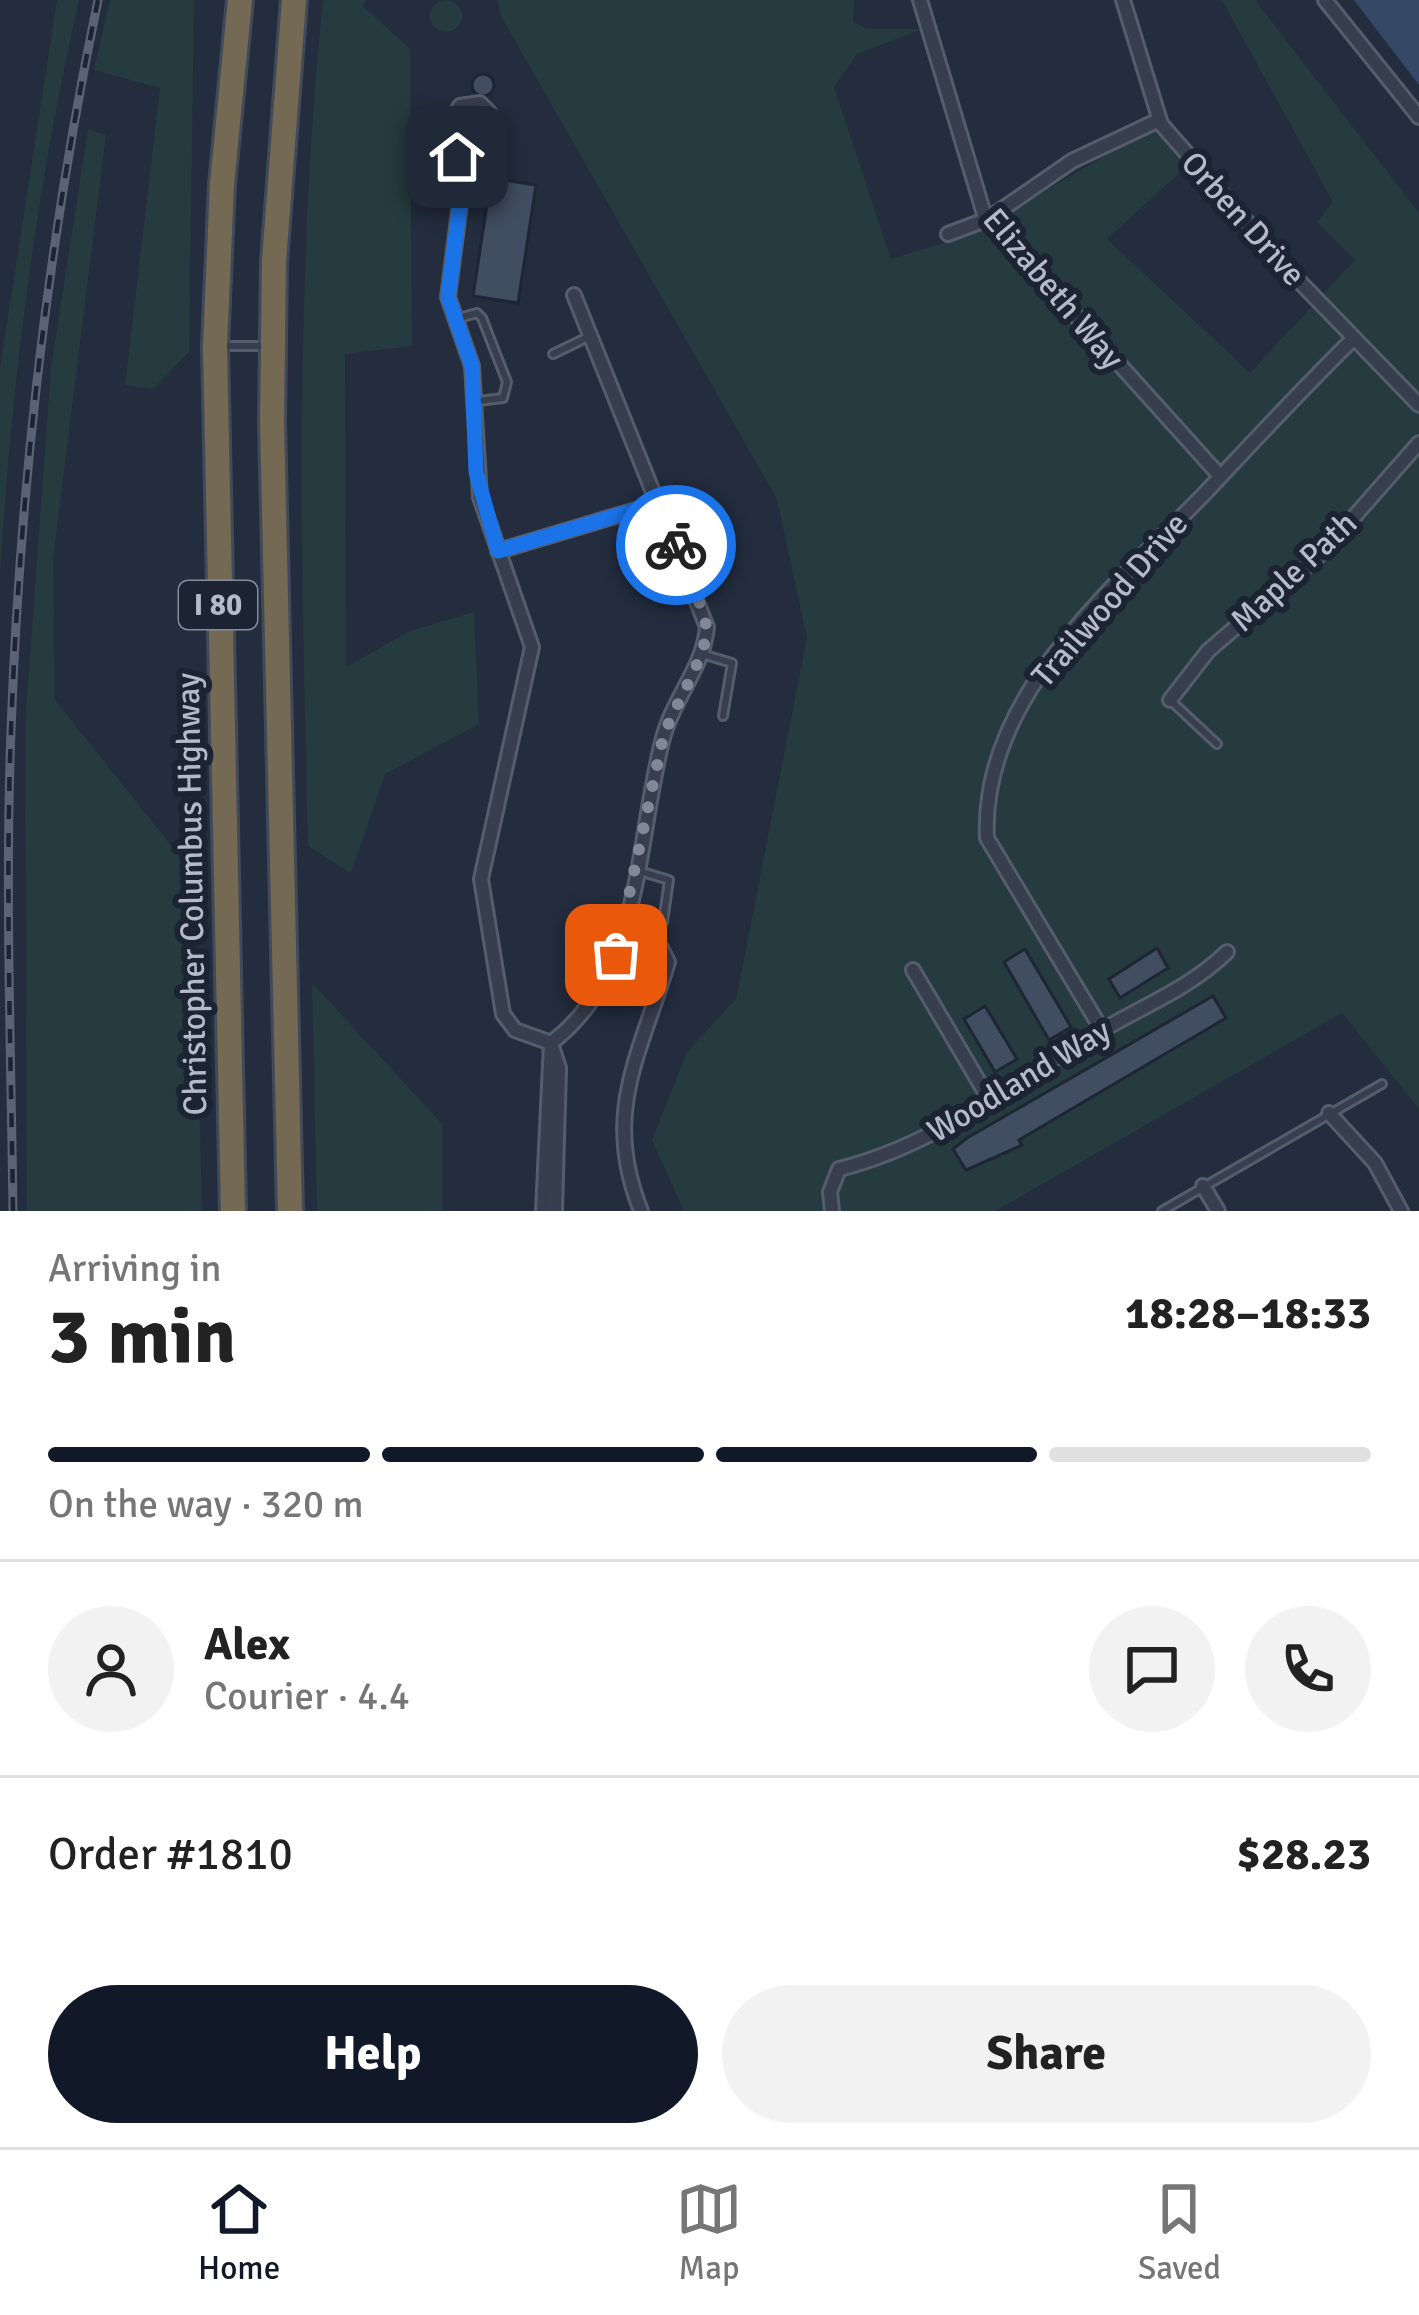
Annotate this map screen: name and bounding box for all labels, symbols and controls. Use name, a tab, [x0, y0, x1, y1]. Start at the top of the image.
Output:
pin	[406, 106, 508, 208]
icon: home	[424, 124, 490, 190]
street label: Orben Drive	[1172, 143, 1314, 295]
street label: Elizabeth Way	[974, 200, 1133, 378]
courier	[616, 485, 736, 605]
street label: Maple Path	[1222, 503, 1366, 641]
street label: Trailwood Drive	[1023, 504, 1197, 696]
icon: bike	[643, 512, 709, 578]
road number: I 80	[179, 581, 257, 629]
street label: Christopher Columbus Highway	[168, 672, 216, 1116]
pin	[565, 904, 667, 1006]
icon: bag	[583, 922, 649, 988]
street label: Woodland Way	[920, 1010, 1118, 1152]
text: Arriving in	[48, 1244, 222, 1292]
text: 18:28–18:33	[1125, 1286, 1371, 1341]
text: 3 min	[48, 1289, 236, 1385]
text: On the way · 320 m	[48, 1480, 364, 1528]
button: person	[48, 1606, 174, 1732]
button: chat	[1089, 1606, 1215, 1732]
button: phone	[1245, 1606, 1371, 1732]
text: Alex	[204, 1617, 290, 1672]
text: Courier · 4.4	[204, 1672, 410, 1720]
text: Order #1810	[48, 1827, 293, 1882]
text: $28.23	[1237, 1827, 1371, 1882]
button: Help	[48, 1985, 698, 2123]
button: Share	[722, 1985, 1371, 2123]
tab: Home	[198, 2176, 280, 2289]
tab: Map	[676, 2176, 742, 2289]
tab: Saved	[1138, 2176, 1221, 2289]

